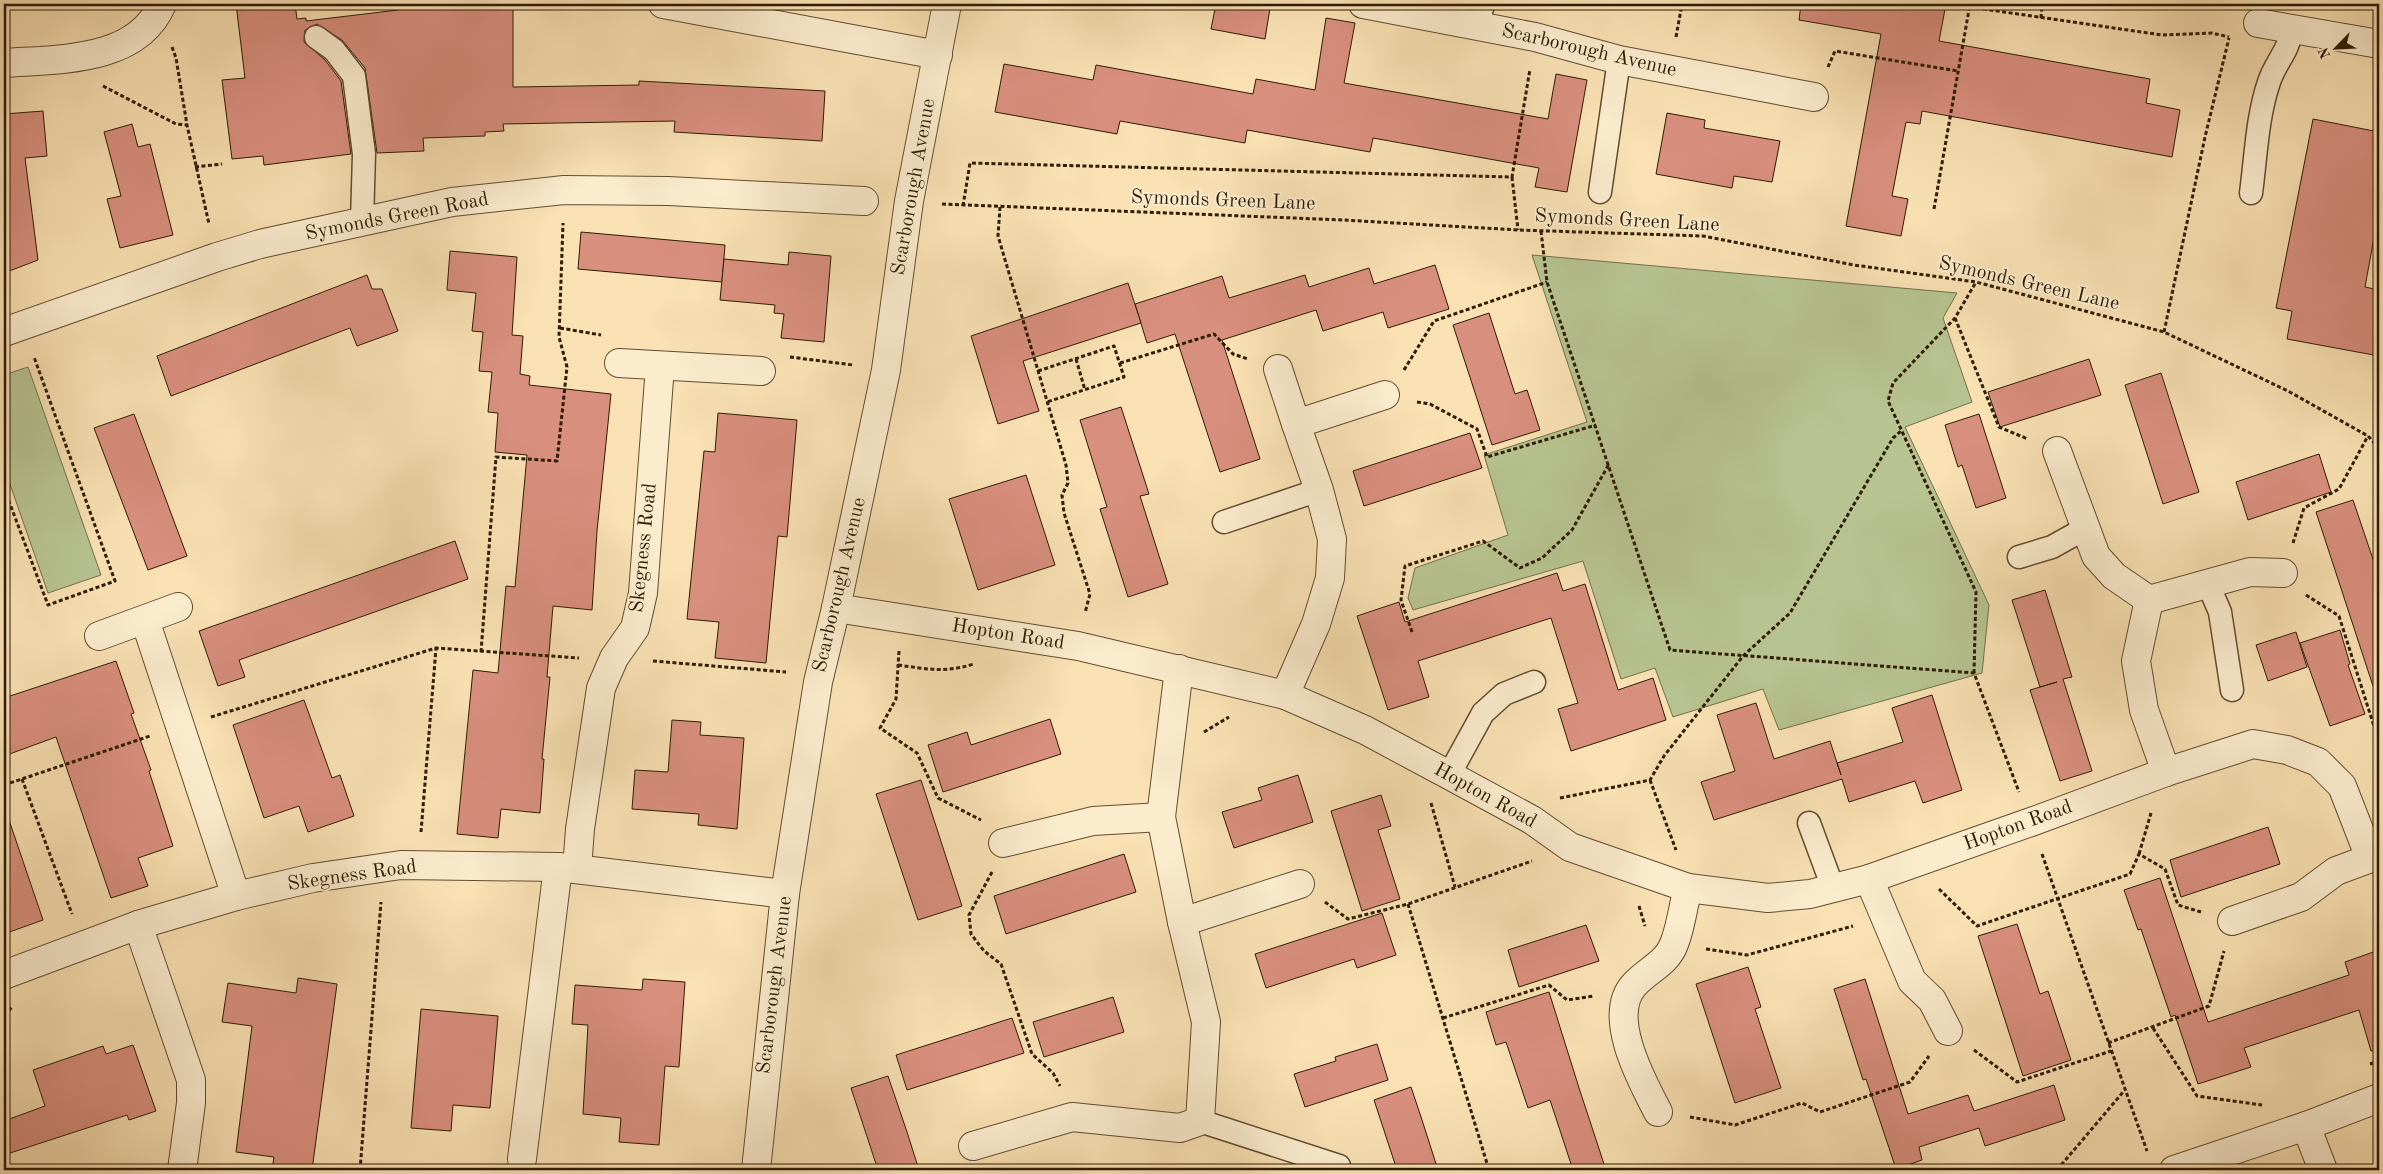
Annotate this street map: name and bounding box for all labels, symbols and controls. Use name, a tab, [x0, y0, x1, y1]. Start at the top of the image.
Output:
street label: Scarborough Avenue	[1500, 21, 1678, 81]
north arrow	[2310, 22, 2360, 72]
text: N	[2316, 45, 2334, 61]
street label: Scarborough Avenue	[889, 97, 939, 277]
street label: Symonds Green Lane	[1130, 188, 1316, 214]
street label: Symonds Green Road	[304, 189, 490, 245]
street label: Symonds Green Lane	[1534, 206, 1720, 236]
street label: Symonds Green Lane	[1937, 253, 2121, 315]
street label: Skegness Road	[627, 482, 661, 614]
street label: Scarborough Avenue	[810, 496, 870, 674]
street label: Hopton Road	[950, 616, 1066, 654]
street label: Hopton Road	[1430, 760, 1540, 832]
street label: Hopton Road	[1961, 797, 2075, 855]
street label: Skegness Road	[286, 857, 418, 895]
street label: Scarborough Avenue	[754, 895, 796, 1075]

